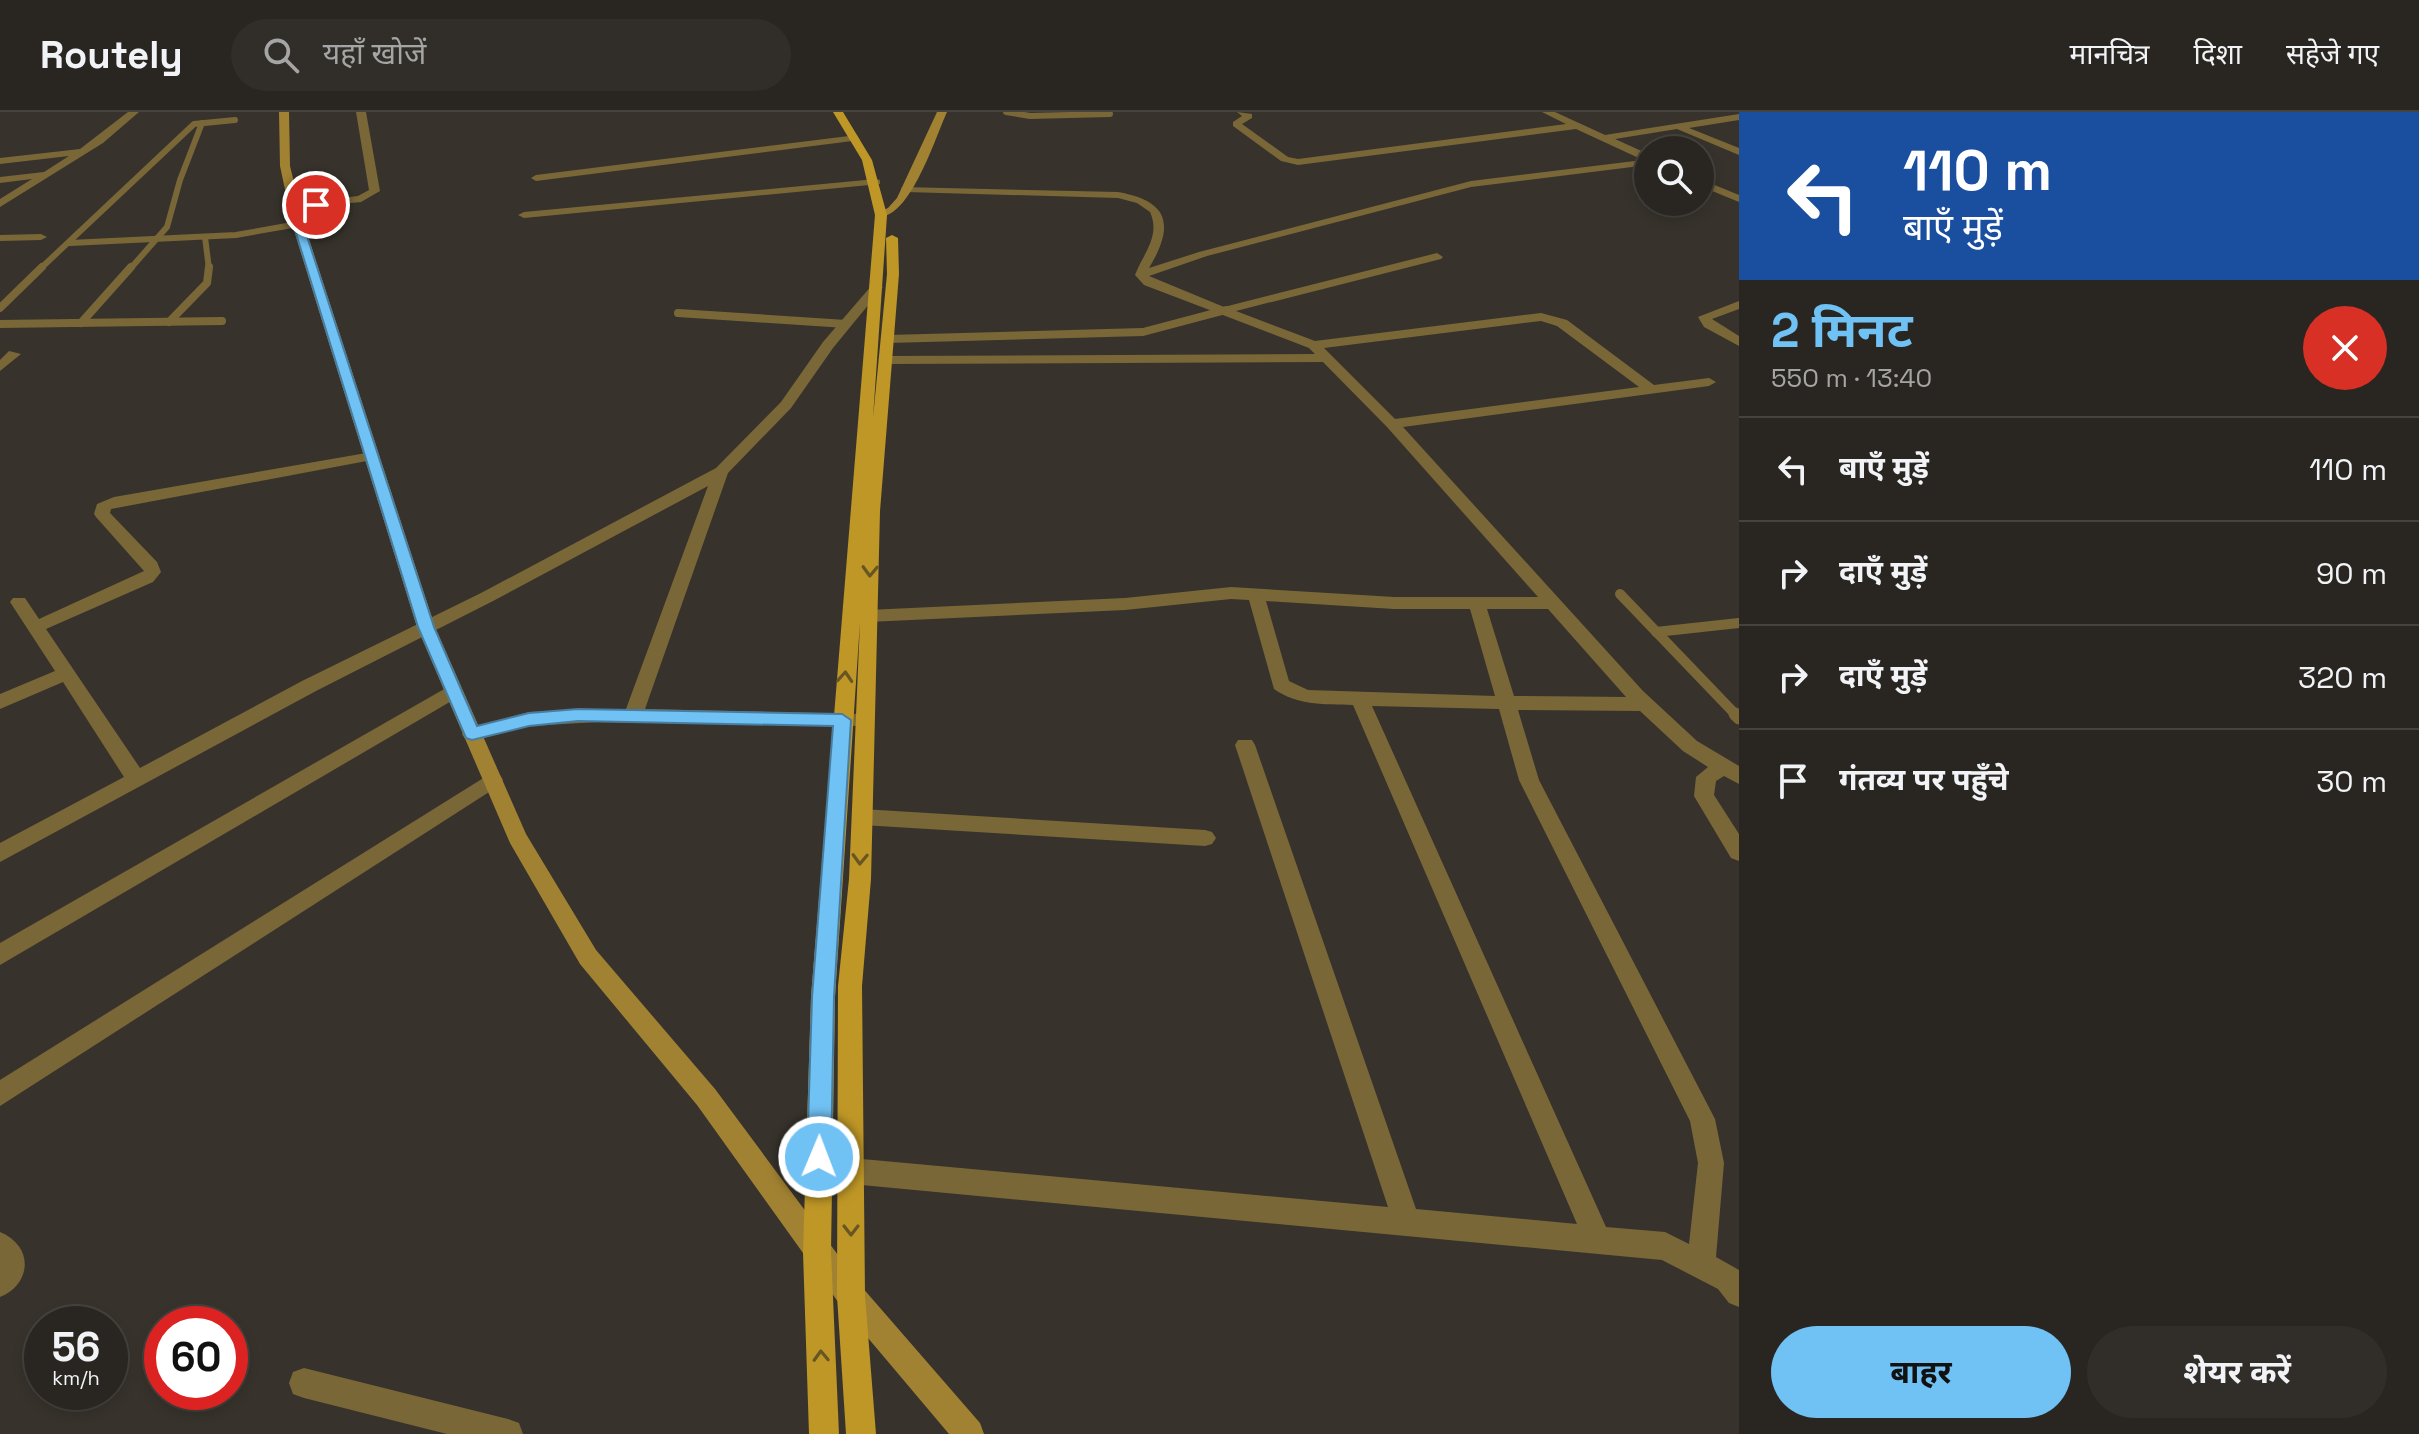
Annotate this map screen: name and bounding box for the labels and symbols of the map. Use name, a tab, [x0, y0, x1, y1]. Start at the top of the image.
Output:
pin	[282, 171, 350, 239]
one-way arrow	[861, 565, 878, 578]
one-way arrow	[836, 670, 853, 683]
one-way arrow	[852, 853, 869, 866]
position arrow	[777, 1115, 861, 1199]
one-way arrow	[842, 1224, 860, 1237]
speed limit sign: 60	[144, 1306, 248, 1410]
one-way arrow	[812, 1349, 829, 1362]

